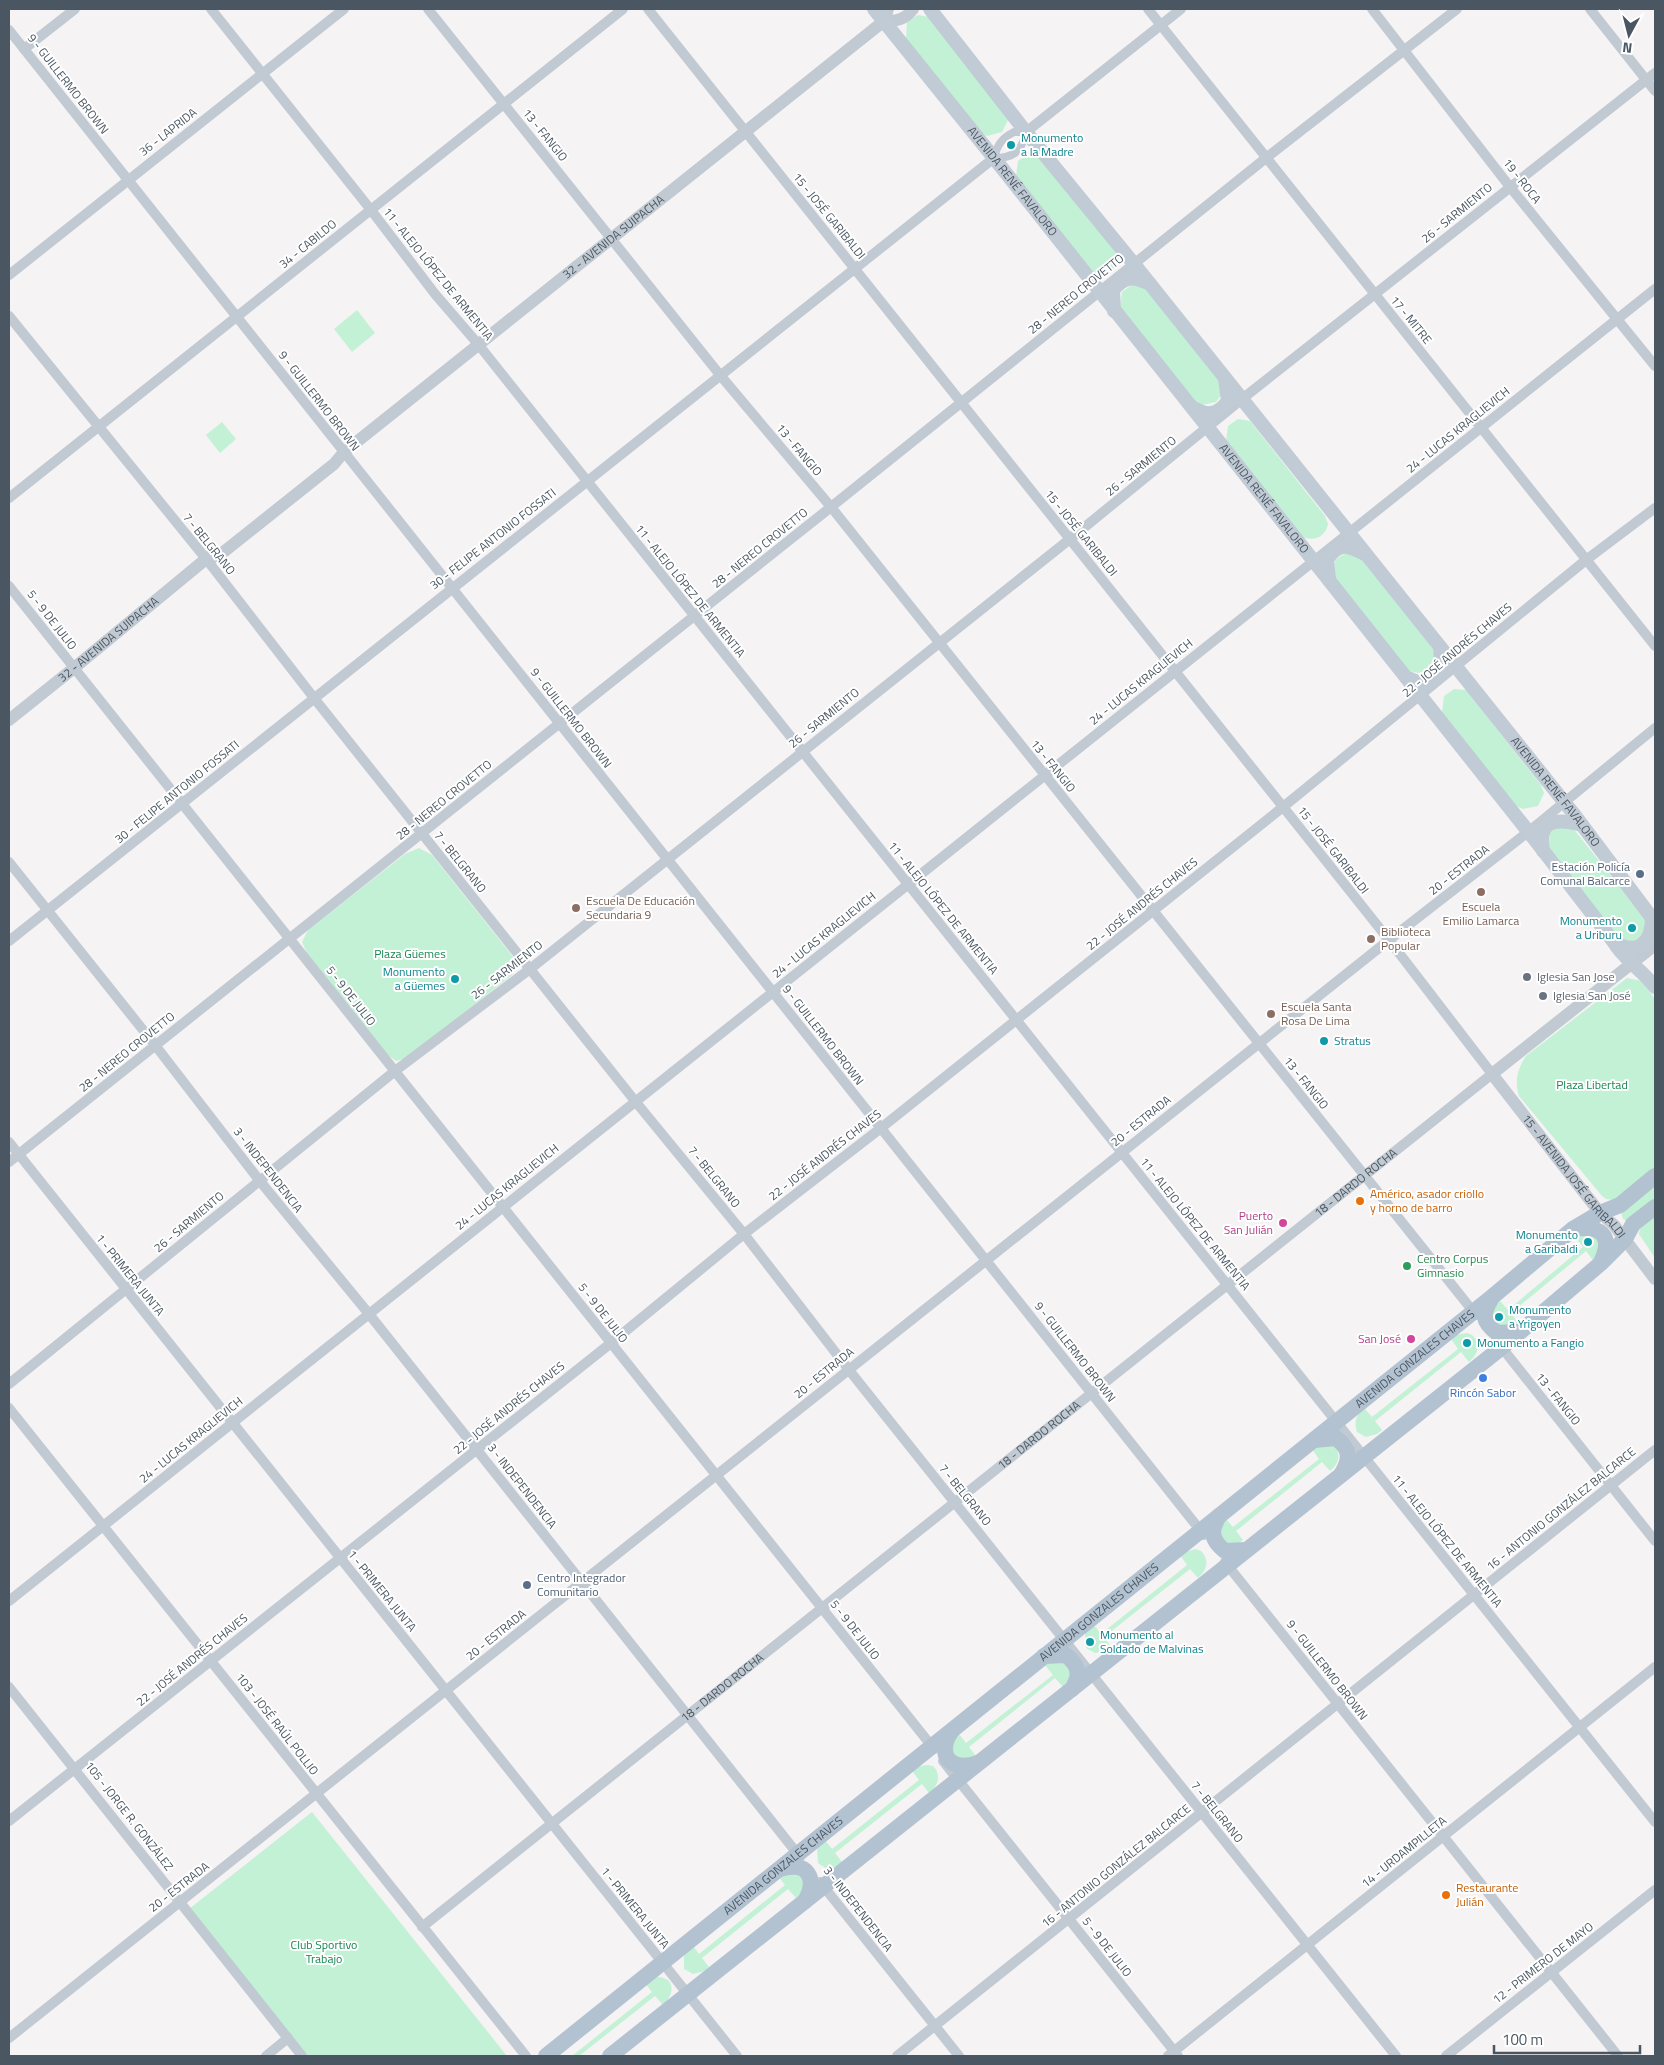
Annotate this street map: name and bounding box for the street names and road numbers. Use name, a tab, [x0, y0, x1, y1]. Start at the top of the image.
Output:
street label: 9 - GUILLERMO BROWN	[23, 29, 114, 138]
street label: 36 - LAPRIDA	[135, 103, 201, 160]
street label: 13 - FANGIO	[518, 104, 573, 165]
street label: AVENIDA RENÉ FAVALORO	[963, 122, 1062, 240]
street label: 19 - ROCA	[1499, 154, 1546, 207]
street label: 15 - JOSÉ GARIBALDI	[788, 168, 870, 263]
street label: 26 - SARMIENTO	[1417, 178, 1496, 247]
street label: 32 - AVENIDA SUIPACHA	[558, 190, 668, 283]
street label: 11 - ALEJO LÓPEZ DE ARMENTIA	[379, 203, 498, 344]
street label: 34 - CABILDO	[275, 214, 341, 273]
street label: 28 - NEREO CROVETTO	[1024, 249, 1128, 338]
street label: 17 - MITRE	[1386, 291, 1437, 348]
street label: 9 - GUILLERMO BROWN	[274, 346, 365, 455]
street label: 24 - LUCAS KRAGLIEVICH	[1402, 382, 1514, 477]
street label: 13 - FANGIO	[772, 419, 827, 480]
street label: 26 - SARMIENTO	[1101, 431, 1180, 500]
street label: AVENIDA RENÉ FAVALORO	[1215, 439, 1314, 557]
street label: 30 - FELIPE ANTONIO FOSSATI	[425, 483, 560, 594]
street label: 15 - JOSÉ GARIBALDI	[1040, 485, 1122, 580]
street label: 28 - NEREO CROVETTO	[708, 503, 812, 592]
street label: 7 - BELGRANO	[179, 509, 240, 579]
street label: 11 - ALEJO LÓPEZ DE ARMENTIA	[631, 520, 750, 661]
street label: 5 - 9 DE JULIO	[23, 586, 82, 654]
street label: 32 - AVENIDA SUIPACHA	[54, 592, 163, 686]
street label: 22 - JOSÉ ANDRÉS CHAVES	[1397, 598, 1516, 702]
street label: 24 - LUCAS KRAGLIEVICH	[1085, 634, 1197, 729]
street label: 9 - GUILLERMO BROWN	[526, 663, 617, 772]
street label: 26 - SARMIENTO	[784, 683, 863, 752]
street label: AVENIDA RENÉ FAVALORO	[1506, 732, 1605, 851]
street label: 30 - FELIPE ANTONIO FOSSATI	[110, 735, 243, 848]
street label: 13 - FANGIO	[1026, 735, 1081, 796]
street label: 28 - NEREO CROVETTO	[392, 755, 496, 844]
street label: 15 - JOSÉ GARIBALDI	[1293, 802, 1374, 898]
street label: 7 - BELGRANO	[430, 827, 491, 897]
street label: 11 - ALEJO LÓPEZ DE ARMENTIA	[884, 837, 1003, 978]
street label: 20 - ESTRADA	[1424, 840, 1493, 899]
street label: 22 - JOSÉ ANDRÉS CHAVES	[1082, 853, 1202, 955]
street label: 24 - LUCAS KRAGLIEVICH	[768, 887, 880, 982]
street label: 26 - SARMIENTO	[467, 935, 547, 1004]
street label: 5 - 9 DE JULIO	[322, 962, 381, 1030]
street label: 9 - GUILLERMO BROWN	[778, 980, 869, 1089]
street label: 28 - NEREO CROVETTO	[75, 1007, 179, 1096]
street label: 13 - FANGIO	[1279, 1052, 1334, 1113]
street label: 20 - ESTRADA	[1107, 1090, 1175, 1151]
street label: 22 - JOSÉ ANDRÉS CHAVES	[764, 1104, 885, 1205]
street label: 15 - AVENIDA JOSÉ GARIBALDI	[1518, 1110, 1631, 1242]
street label: 3 - INDEPENDENCIA	[229, 1123, 308, 1216]
street label: 24 - LUCAS KRAGLIEVICH	[451, 1139, 563, 1234]
street label: 7 - BELGRANO	[684, 1142, 745, 1212]
street label: 18 - DARDO ROCHA	[1310, 1143, 1401, 1221]
street label: 11 - ALEJO LÓPEZ DE ARMENTIA	[1136, 1153, 1255, 1294]
street label: 26 - SARMIENTO	[149, 1186, 228, 1257]
street label: 1 - PRIMERA JUNTA	[91, 1230, 169, 1320]
street label: 5 - 9 DE JULIO	[574, 1279, 633, 1347]
street label: 9 - GUILLERMO BROWN	[1030, 1297, 1121, 1406]
street label: AVENIDA GONZALES CHAVES	[1351, 1304, 1479, 1413]
street label: 20 - ESTRADA	[790, 1342, 858, 1403]
street label: 22 - JOSÉ ANDRÉS CHAVES	[449, 1357, 569, 1459]
street label: 13 - FANGIO	[1531, 1368, 1586, 1429]
street label: 24 - LUCAS KRAGLIEVICH	[135, 1392, 247, 1487]
street label: 18 - DARDO ROCHA	[993, 1396, 1084, 1474]
street label: 3 - INDEPENDENCIA	[483, 1439, 562, 1532]
street label: 16 - ANTONIO GONZÁLEZ BALCARCE	[1482, 1442, 1640, 1575]
street label: 7 - BELGRANO	[935, 1460, 996, 1530]
street label: 11 - ALEJO LÓPEZ DE ARMENTIA	[1388, 1470, 1507, 1611]
street label: 1 - PRIMERA JUNTA	[343, 1546, 421, 1636]
street label: AVENIDA GONZALES CHAVES	[1035, 1558, 1163, 1666]
street label: 5 - 9 DE JULIO	[826, 1596, 885, 1664]
street label: 20 - ESTRADA	[462, 1604, 530, 1665]
street label: 22 - JOSÉ ANDRÉS CHAVES	[132, 1609, 252, 1711]
street label: 9 - GUILLERMO BROWN	[1282, 1615, 1373, 1724]
street label: 18 - DARDO ROCHA	[676, 1648, 768, 1726]
street label: 103 - JOSÉ RAÚL POLLIO	[231, 1668, 324, 1779]
street label: 105 - JORGE R. GONZÁLEZ	[80, 1757, 178, 1875]
street label: 7 - BELGRANO	[1187, 1777, 1248, 1847]
street label: 16 - ANTONIO GONZÁLEZ BALCARCE	[1037, 1799, 1195, 1932]
street label: AVENIDA GONZALES CHAVES	[719, 1811, 847, 1919]
street label: 14 - URDAMPILLETA	[1357, 1811, 1450, 1892]
street label: 20 - ESTRADA	[144, 1857, 213, 1916]
street label: 3 - INDEPENDENCIA	[819, 1862, 898, 1955]
street label: 1 - PRIMERA JUNTA	[596, 1863, 674, 1953]
street label: 5 - 9 DE JULIO	[1078, 1913, 1137, 1981]
street label: 12 - PRIMERO DE MAYO	[1488, 1917, 1597, 2008]

